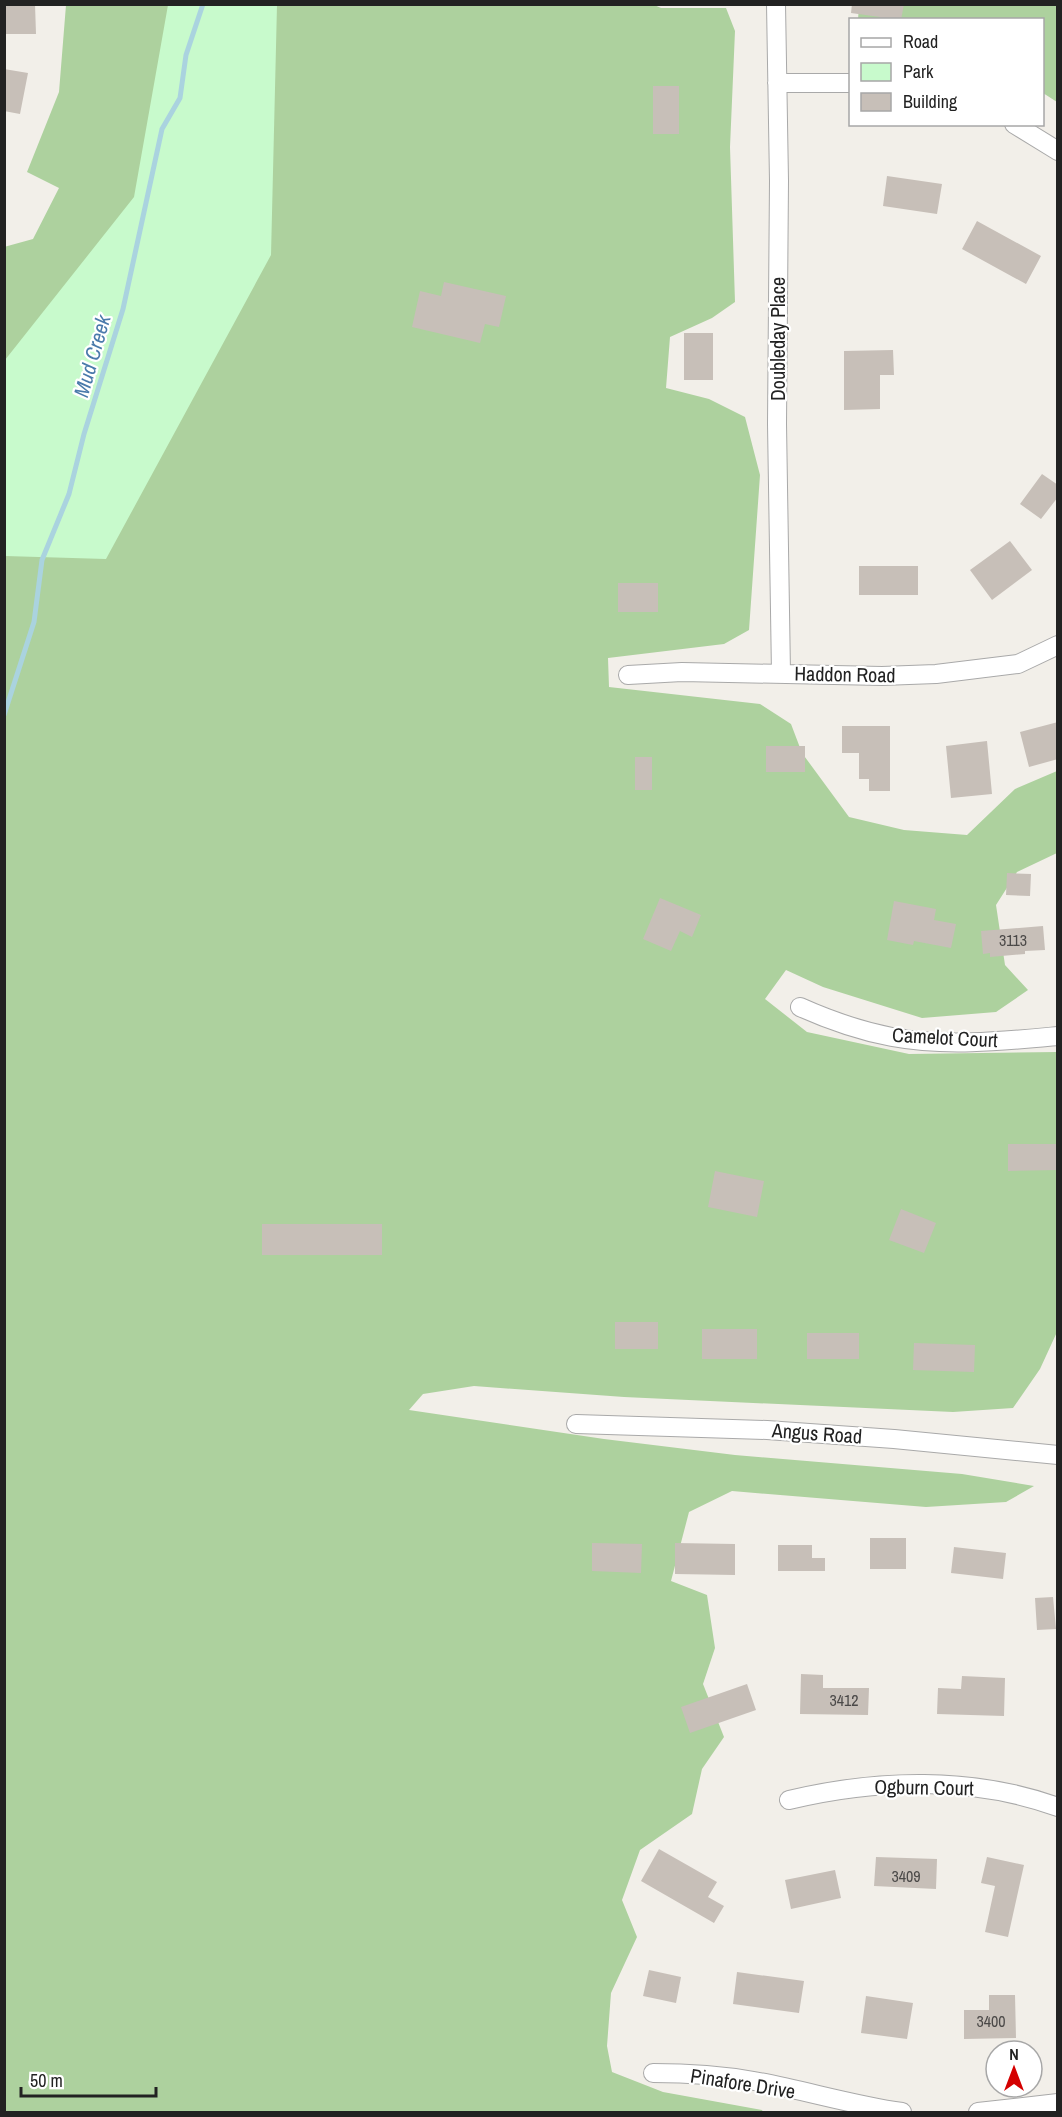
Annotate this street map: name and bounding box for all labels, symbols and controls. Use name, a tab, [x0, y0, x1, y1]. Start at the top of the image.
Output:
legend	[849, 18, 1044, 126]
text: Road	[903, 29, 938, 54]
text: Park	[903, 59, 934, 84]
text: Building	[903, 89, 958, 114]
street label: Doubleday Place	[764, 277, 791, 401]
water label: Mud Creek	[66, 310, 118, 400]
street label: Haddon Road	[794, 660, 896, 688]
house number: 3113	[999, 929, 1027, 951]
street label: Camelot Court	[891, 1021, 999, 1053]
street label: Angus Road	[770, 1416, 863, 1450]
house number: 3412	[829, 1689, 859, 1711]
street label: Ogburn Court	[874, 1773, 974, 1801]
house number: 3409	[891, 1865, 921, 1887]
house number: 3400	[976, 2010, 1006, 2032]
north arrow	[984, 2039, 1044, 2099]
text: N	[1009, 2043, 1019, 2065]
scale bar	[21, 2060, 156, 2098]
street label: Pinafore Drive	[689, 2061, 797, 2105]
text: 50 m	[30, 2068, 63, 2093]

